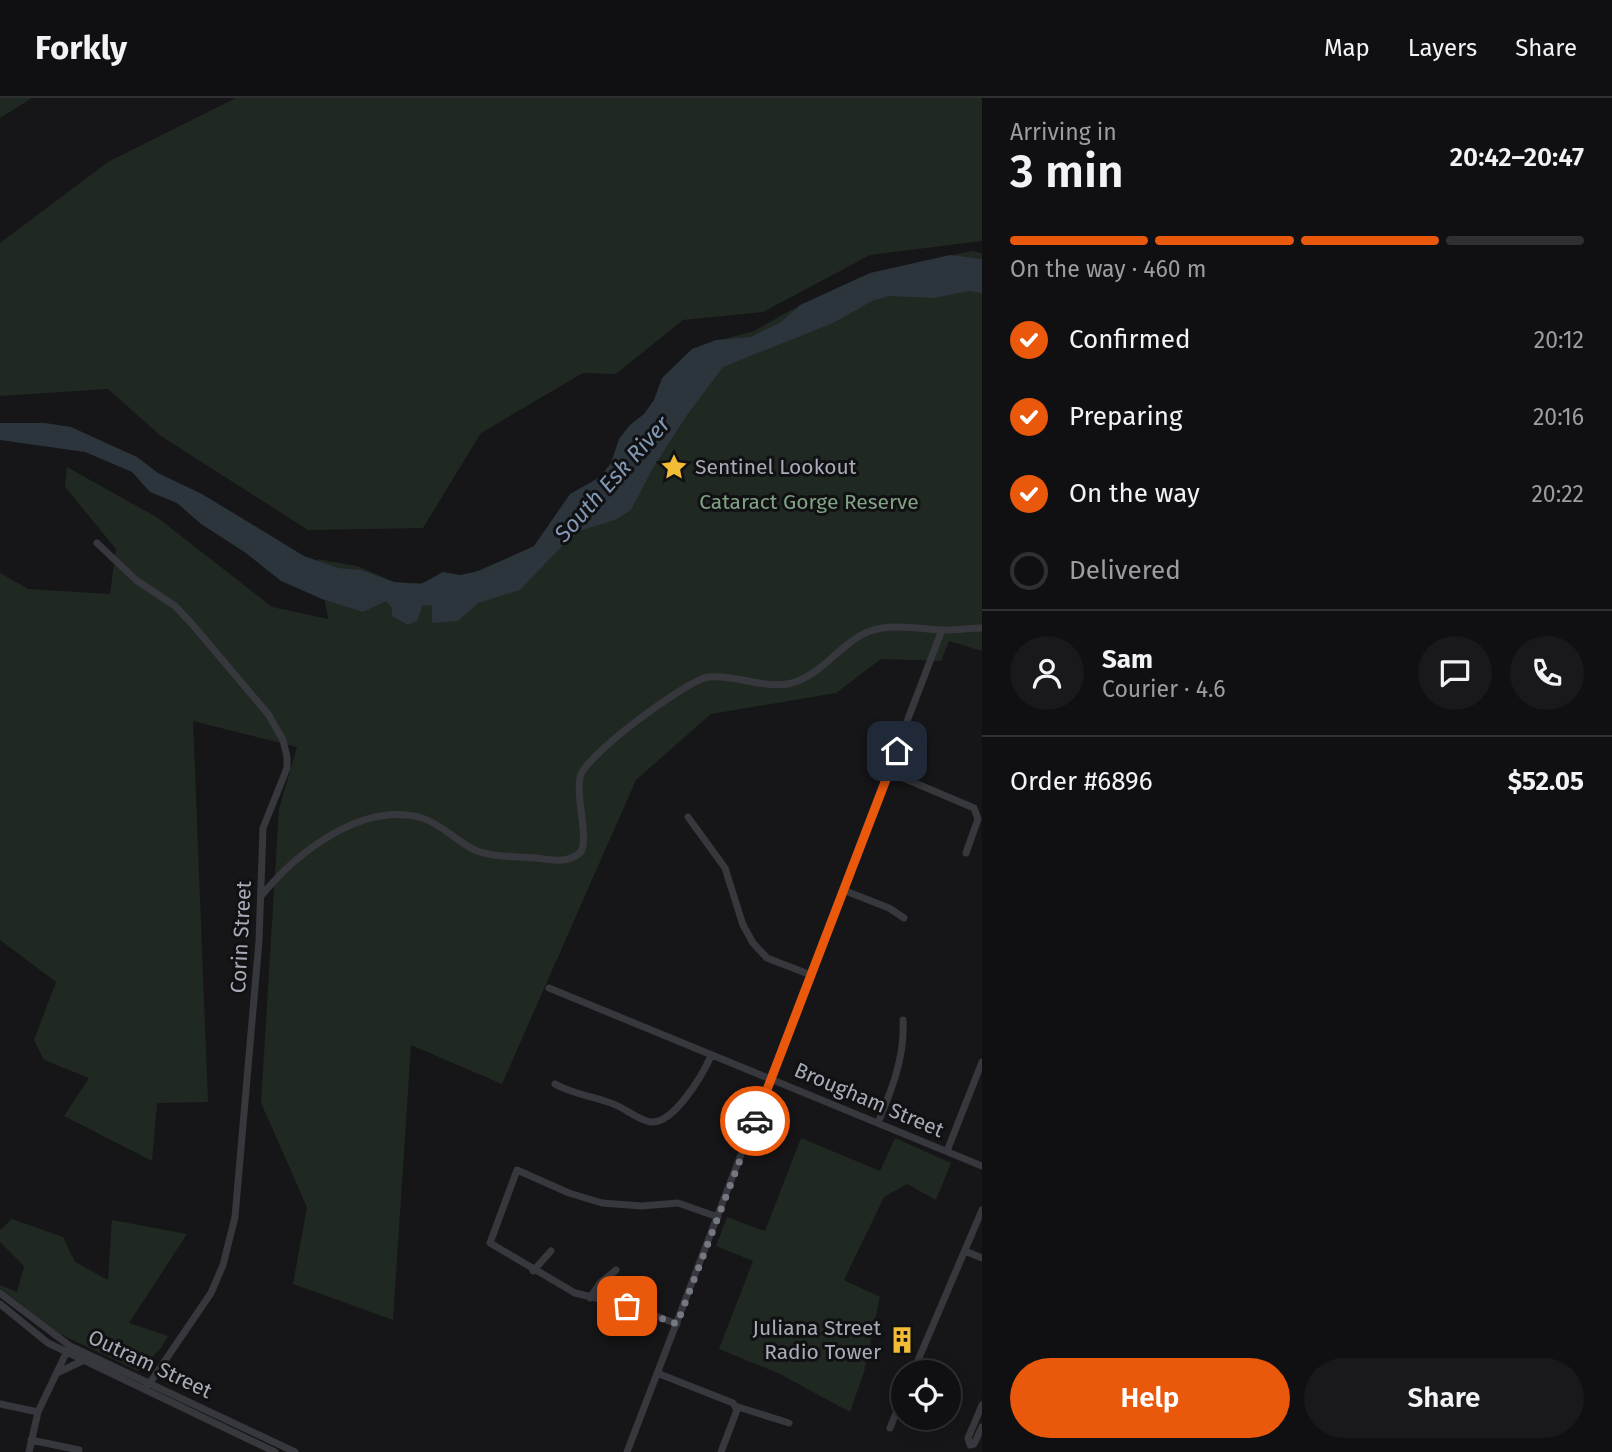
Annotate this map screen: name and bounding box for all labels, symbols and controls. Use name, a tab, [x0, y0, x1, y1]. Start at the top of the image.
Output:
text: Forkly	[35, 28, 127, 68]
text: Map	[1324, 34, 1370, 62]
text: Layers	[1408, 34, 1477, 62]
text: Share	[1515, 34, 1577, 62]
text: Arriving in	[1010, 118, 1117, 146]
text: 20:42–20:47	[1450, 142, 1584, 173]
text: 3 min	[1010, 144, 1124, 199]
text: On the way · 460 m	[1010, 255, 1206, 283]
icon: check	[1010, 321, 1048, 359]
text: Confirmed	[1069, 324, 1190, 355]
text: 20:12	[1534, 326, 1584, 354]
icon: check	[1010, 398, 1048, 436]
text: Preparing	[1069, 401, 1182, 432]
text: 20:16	[1533, 403, 1584, 431]
water label: South Esk River	[548, 409, 677, 548]
place icon: Sentinel Lookout	[659, 452, 689, 482]
place label: Sentinel Lookout	[695, 454, 857, 480]
icon: check	[1010, 475, 1048, 513]
text: On the way	[1069, 478, 1200, 509]
text: 20:22	[1531, 480, 1584, 508]
park label: Cataract Gorge Reserve	[699, 489, 919, 515]
text: Delivered	[1069, 555, 1181, 586]
button: person	[1010, 636, 1084, 710]
button: chat	[1418, 636, 1492, 710]
button: phone	[1510, 636, 1584, 710]
text: Sam	[1102, 644, 1153, 675]
text: Courier · 4.6	[1102, 675, 1226, 703]
pin	[867, 721, 927, 781]
icon: home	[878, 732, 916, 770]
text: Order #6896	[1010, 766, 1153, 797]
text: $52.05	[1508, 766, 1584, 797]
street label: Corin Street	[225, 880, 257, 994]
street label: Brougham Street	[790, 1057, 948, 1143]
courier	[720, 1086, 790, 1156]
icon: car	[736, 1102, 774, 1140]
pin	[597, 1276, 657, 1336]
icon: bag	[608, 1287, 646, 1325]
place label: Juliana Street Radio Tower	[753, 1315, 881, 1365]
street label: Outram Street	[84, 1324, 216, 1404]
building icon: Juliana Street Radio Tower	[887, 1325, 917, 1355]
button: Help	[1010, 1358, 1290, 1438]
button: Share	[1304, 1358, 1584, 1438]
map controls	[891, 1360, 961, 1430]
button: locate	[891, 1360, 961, 1430]

